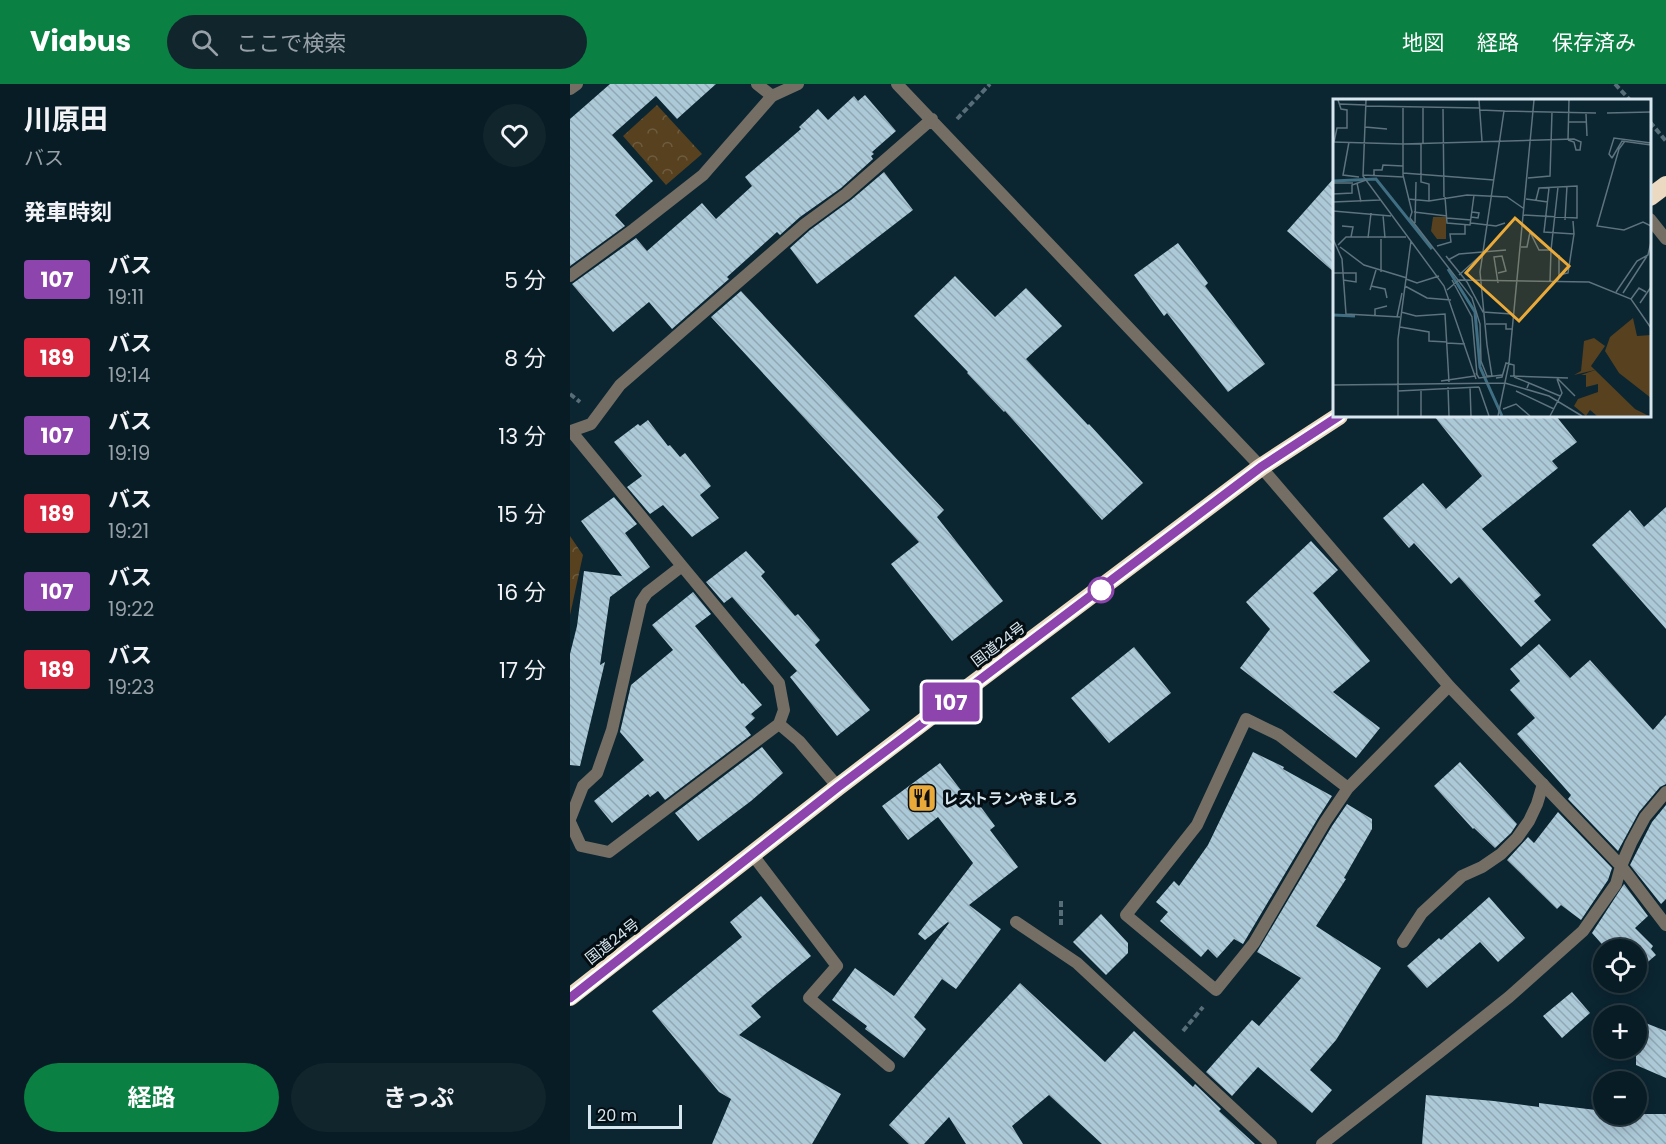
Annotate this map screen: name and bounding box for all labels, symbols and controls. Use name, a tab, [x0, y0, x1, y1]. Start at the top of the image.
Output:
search box	[167, 15, 587, 69]
text: Viabus	[30, 22, 131, 61]
icon: search	[188, 26, 221, 59]
text: ここで検索	[236, 28, 346, 59]
text: 地図	[1402, 28, 1444, 57]
text: 経路	[1477, 28, 1519, 57]
text: 保存済み	[1552, 28, 1636, 57]
inset map	[1333, 99, 1651, 417]
text: 川原田	[24, 100, 108, 139]
button: heart	[483, 104, 546, 167]
text: バス	[24, 144, 64, 172]
text: 発車時刻	[24, 197, 112, 228]
text: バス	[108, 250, 152, 281]
text: 107	[41, 265, 73, 294]
text: 5 分	[504, 265, 546, 296]
text: 19:11	[108, 283, 144, 311]
text: バス	[108, 328, 152, 359]
text: 189	[40, 343, 74, 372]
text: 8 分	[504, 343, 546, 374]
text: 19:14	[108, 361, 150, 389]
text: バス	[108, 406, 152, 437]
text: 107	[41, 421, 73, 450]
text: 13 分	[498, 421, 546, 452]
text: 19:19	[108, 439, 150, 467]
text: バス	[108, 484, 152, 515]
text: 189	[40, 499, 74, 528]
text: 15 分	[497, 499, 546, 530]
text: 19:21	[108, 517, 149, 545]
text: バス	[108, 562, 152, 593]
text: 107	[41, 577, 73, 606]
text: 16 分	[497, 577, 546, 608]
unlabelled marker	[1088, 577, 1114, 603]
text: 19:22	[108, 595, 154, 623]
street label: 国道24号	[966, 617, 1030, 671]
text: バス	[108, 640, 152, 671]
text: 189	[40, 655, 74, 684]
text: 17 分	[499, 655, 546, 686]
text: 19:23	[108, 673, 155, 701]
line badge: 107	[916, 682, 986, 722]
text: 107	[935, 688, 967, 717]
restaurant icon: レストランやましろ	[906, 782, 938, 814]
place label: レストランやましろ	[943, 788, 1078, 809]
street label: 国道24号	[581, 913, 643, 969]
map controls	[1593, 939, 1647, 1125]
button: locate	[1593, 939, 1647, 993]
button: +	[1593, 1005, 1647, 1059]
button: 経路	[24, 1063, 279, 1132]
button: きっぷ	[291, 1063, 546, 1132]
button: −	[1593, 1071, 1647, 1125]
scale bar	[588, 1102, 682, 1130]
text: 20 m	[597, 1104, 637, 1127]

